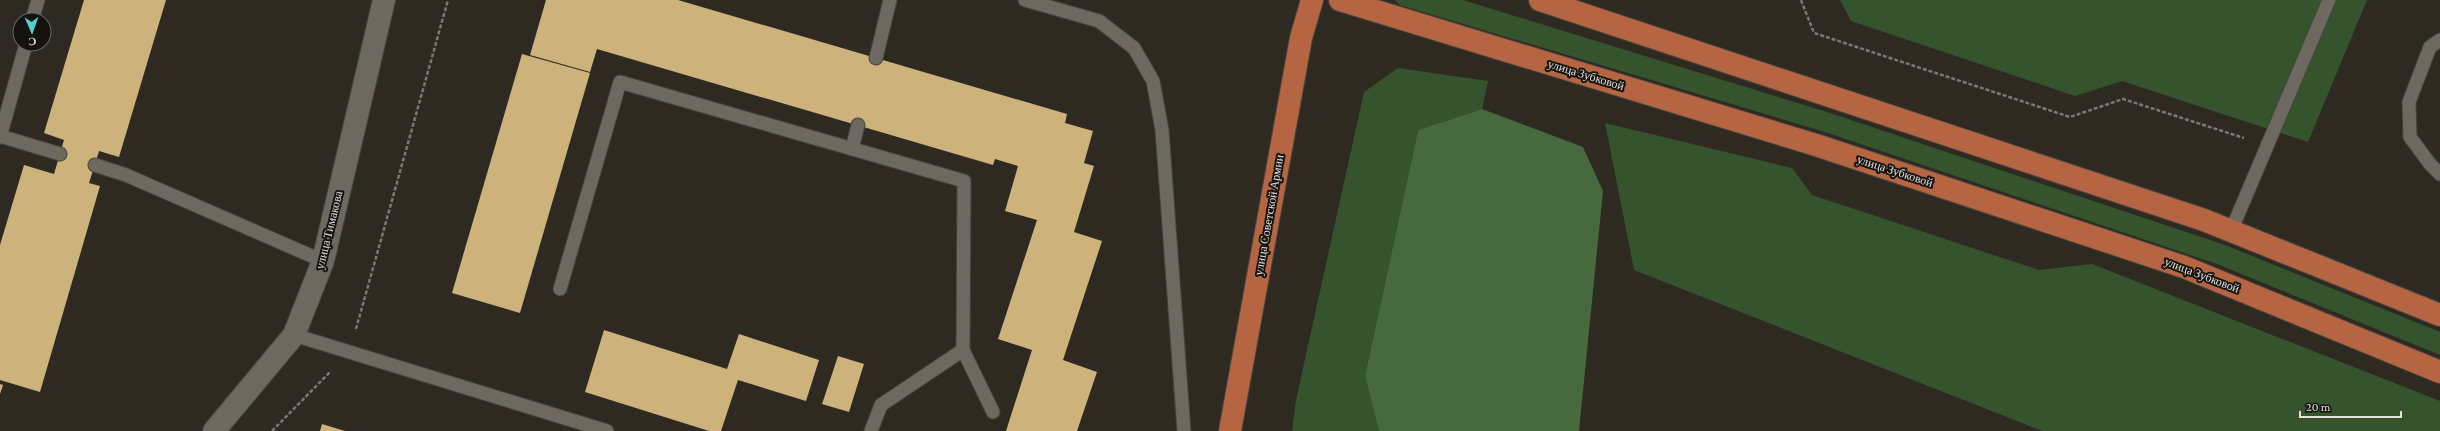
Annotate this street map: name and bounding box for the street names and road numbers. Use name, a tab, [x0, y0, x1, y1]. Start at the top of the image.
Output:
street label: улица Зубковой	[1546, 57, 1626, 93]
street label: улица Зубковой	[1855, 152, 1935, 190]
street label: улица Советской Армии	[1251, 153, 1287, 276]
street label: улица Тимакова	[313, 189, 346, 271]
street label: улица Зубковой	[2163, 254, 2242, 296]

